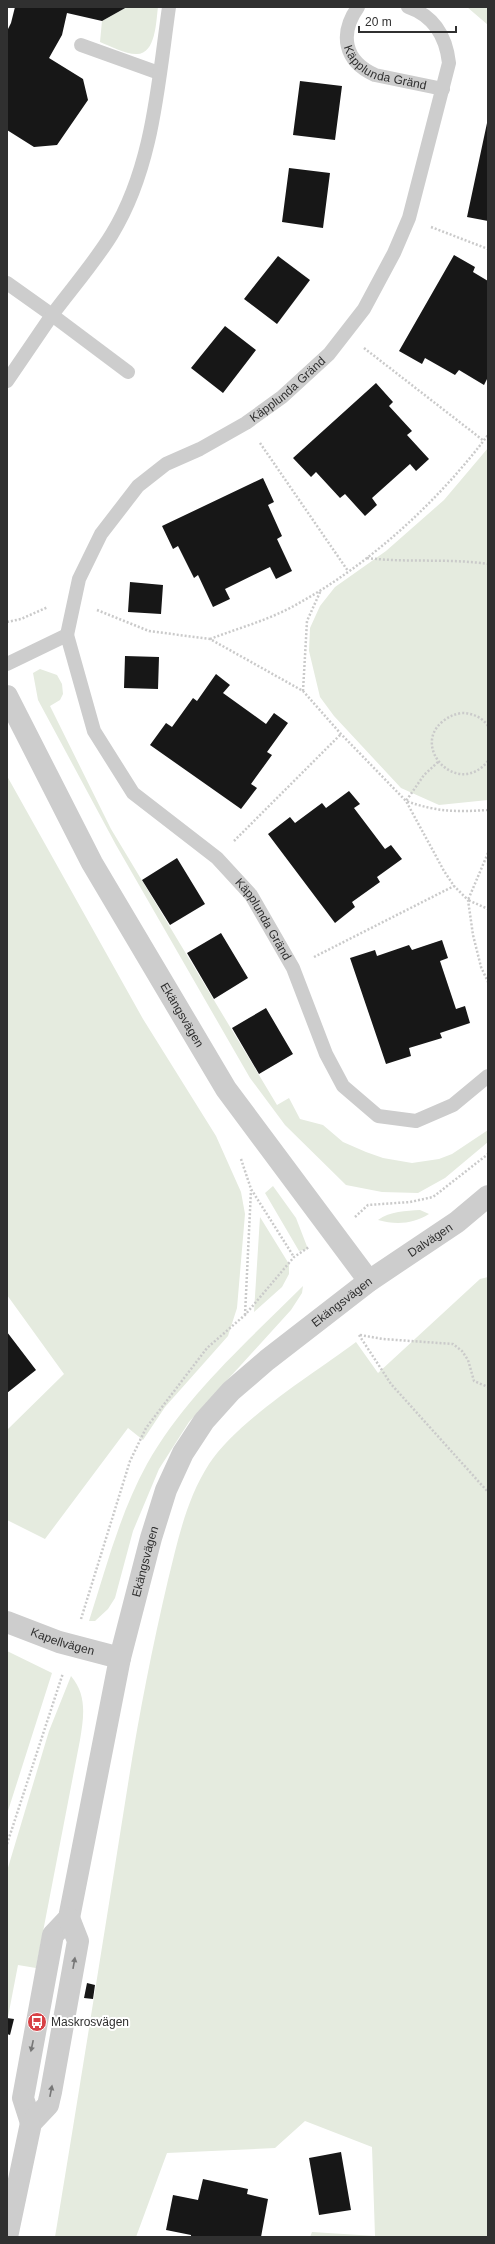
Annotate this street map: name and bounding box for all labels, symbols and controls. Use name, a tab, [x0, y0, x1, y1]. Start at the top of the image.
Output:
scale bar	[359, 8, 456, 34]
text: 20 m	[365, 15, 392, 29]
street label: Käpplunda Gränd	[341, 43, 428, 92]
street label: Käpplunda Gränd	[247, 354, 328, 425]
street label: Käpplunda Gränd	[232, 875, 294, 963]
street label: Ekängsvägen	[157, 980, 207, 1050]
street label: Dalvägen	[405, 1220, 455, 1260]
street label: Ekängsvägen	[309, 1274, 375, 1330]
street label: Ekängsvägen	[129, 1524, 161, 1598]
street label: Kapellvägen	[29, 1625, 96, 1658]
one-way arrow	[71, 1957, 77, 1969]
bus stop icon: Maskrosvägen	[26, 2011, 48, 2033]
place label: Maskrosvägen	[51, 2015, 129, 2029]
one-way arrow	[28, 2040, 34, 2052]
one-way arrow	[48, 2085, 54, 2097]

